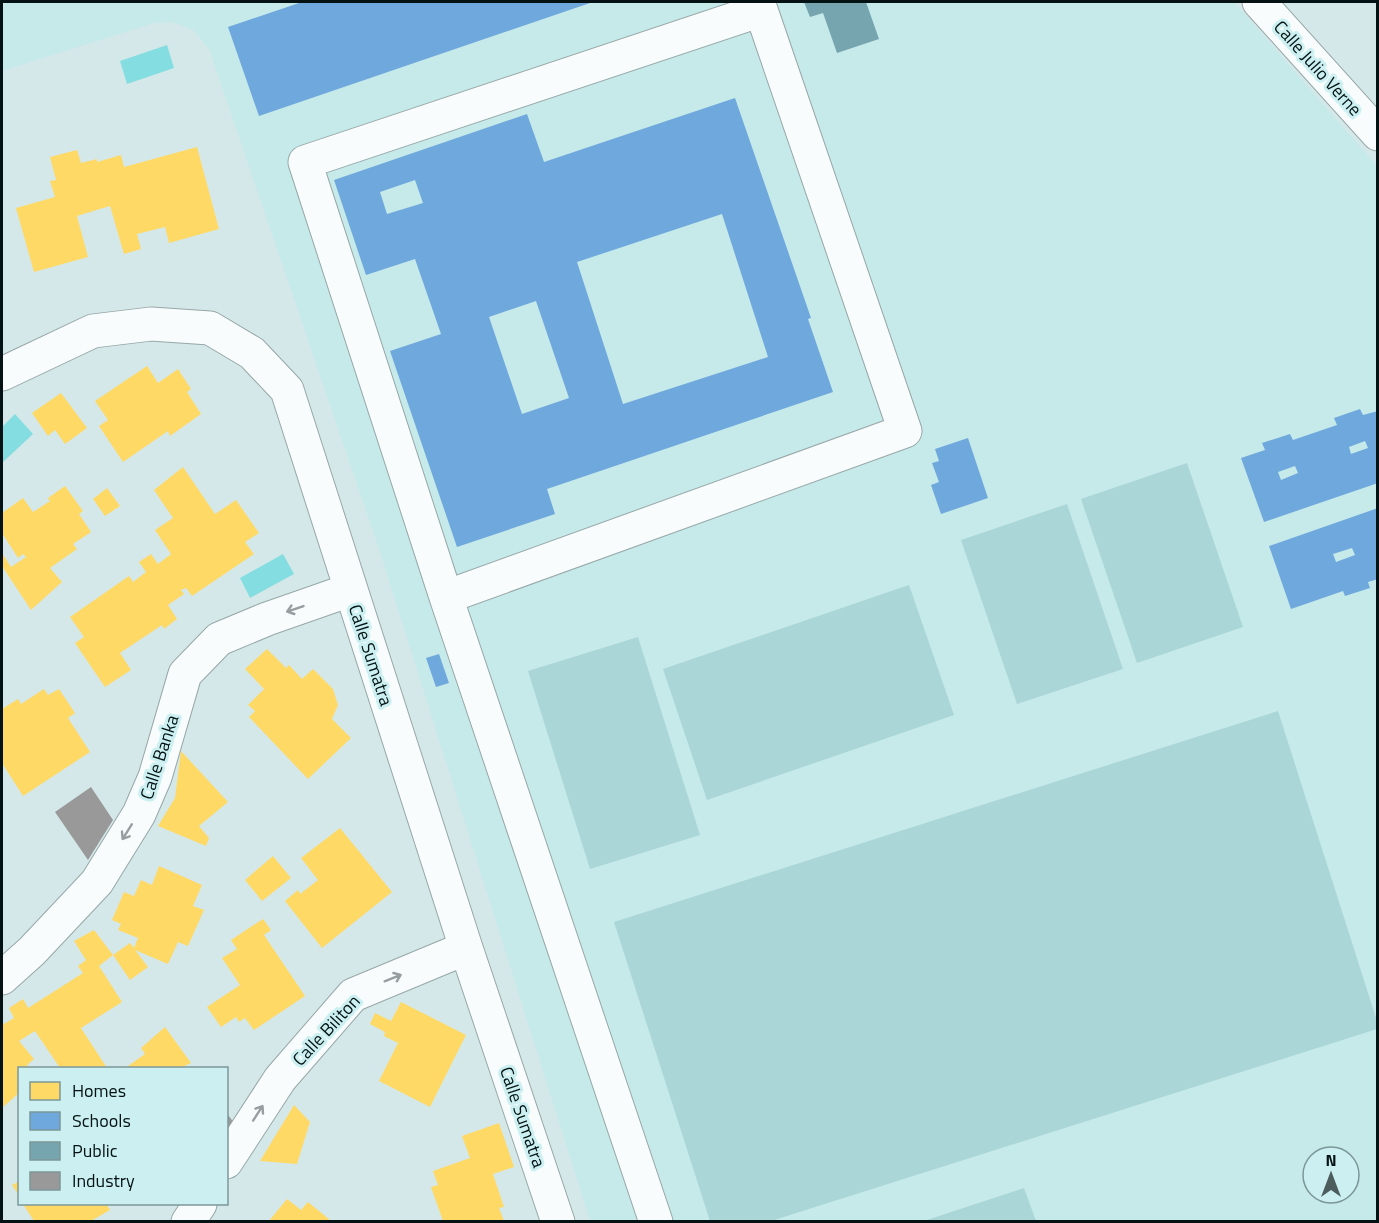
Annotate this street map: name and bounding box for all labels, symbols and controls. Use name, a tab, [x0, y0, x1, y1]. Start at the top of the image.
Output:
street label: Calle Julio Verne	[1268, 14, 1368, 122]
street label: Calle Sumatra	[342, 601, 400, 709]
one-way arrow	[286, 604, 305, 615]
street label: Calle Banka	[133, 711, 185, 803]
one-way arrow	[121, 823, 133, 840]
one-way arrow	[383, 972, 402, 983]
street label: Calle Biliton	[286, 988, 366, 1072]
street label: Calle Sumatra	[493, 1063, 553, 1171]
legend	[18, 1067, 228, 1205]
text: Homes	[72, 1077, 126, 1104]
one-way arrow	[252, 1105, 264, 1122]
text: Schools	[72, 1107, 131, 1134]
text: Public	[72, 1137, 118, 1164]
north arrow	[1301, 1145, 1361, 1205]
text: N	[1325, 1148, 1337, 1172]
text: Industry	[72, 1167, 135, 1194]

